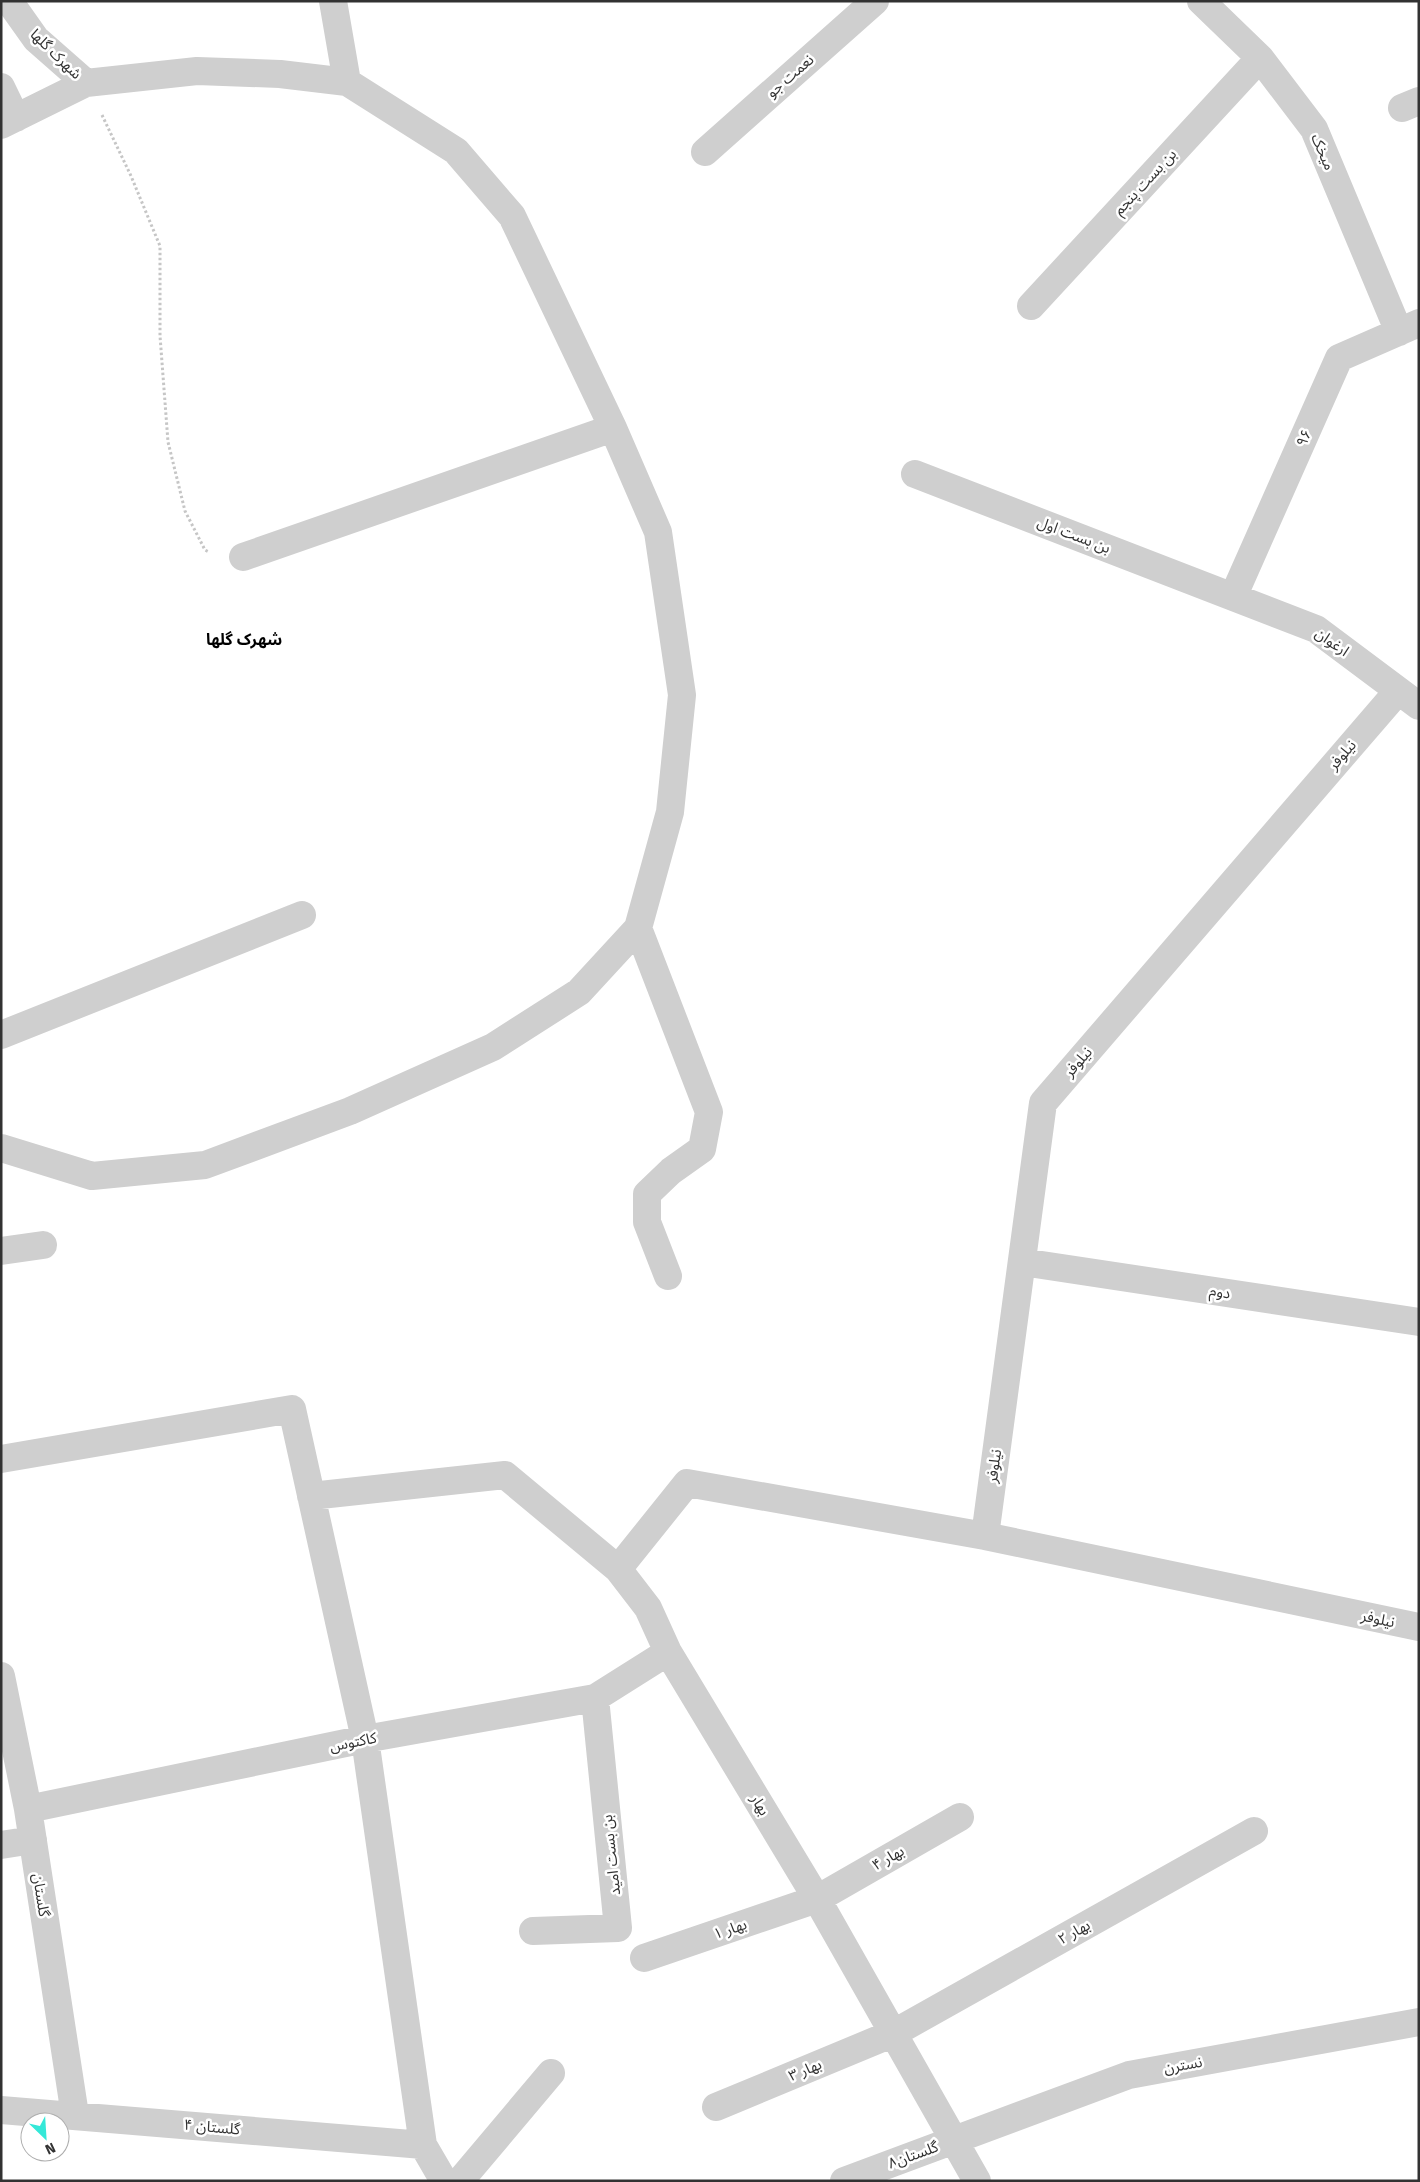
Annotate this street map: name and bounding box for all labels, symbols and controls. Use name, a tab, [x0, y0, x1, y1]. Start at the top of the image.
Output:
street label: شهرک گلها	[27, 25, 86, 83]
street label: نعمت جو	[763, 51, 817, 101]
street label: میخک	[1307, 131, 1339, 173]
street label: بن بست پنجم	[1110, 145, 1182, 220]
street label: ۹۶	[1292, 426, 1316, 450]
street label: بن بست اول	[1035, 513, 1113, 557]
street label: ارغوان	[1312, 624, 1352, 660]
district label: شهرک گلها	[206, 630, 282, 649]
street label: نیلوفر	[1323, 736, 1360, 774]
street label: نیلوفر	[1059, 1043, 1096, 1081]
street label: دوم	[1208, 1281, 1232, 1305]
street label: نیلوفر	[983, 1448, 1005, 1485]
street label: نیلوفر	[1359, 1606, 1396, 1631]
street label: کاکتوس	[328, 1728, 379, 1755]
street label: بهار	[746, 1790, 773, 1819]
street label: بن بست امید	[598, 1814, 624, 1896]
street label: بهار ۴	[869, 1842, 907, 1874]
street label: گلستان	[29, 1872, 53, 1919]
street label: بهار ۱	[711, 1915, 749, 1943]
street label: بهار ۲	[1055, 1916, 1093, 1948]
street label: نسترن	[1162, 2053, 1204, 2077]
street label: بهار ۳	[786, 2055, 824, 2085]
north arrow	[20, 2112, 70, 2162]
street label: گلستان ۴	[183, 2116, 242, 2138]
street label: گلستان۸	[885, 2137, 941, 2172]
text: N	[42, 2139, 58, 2158]

